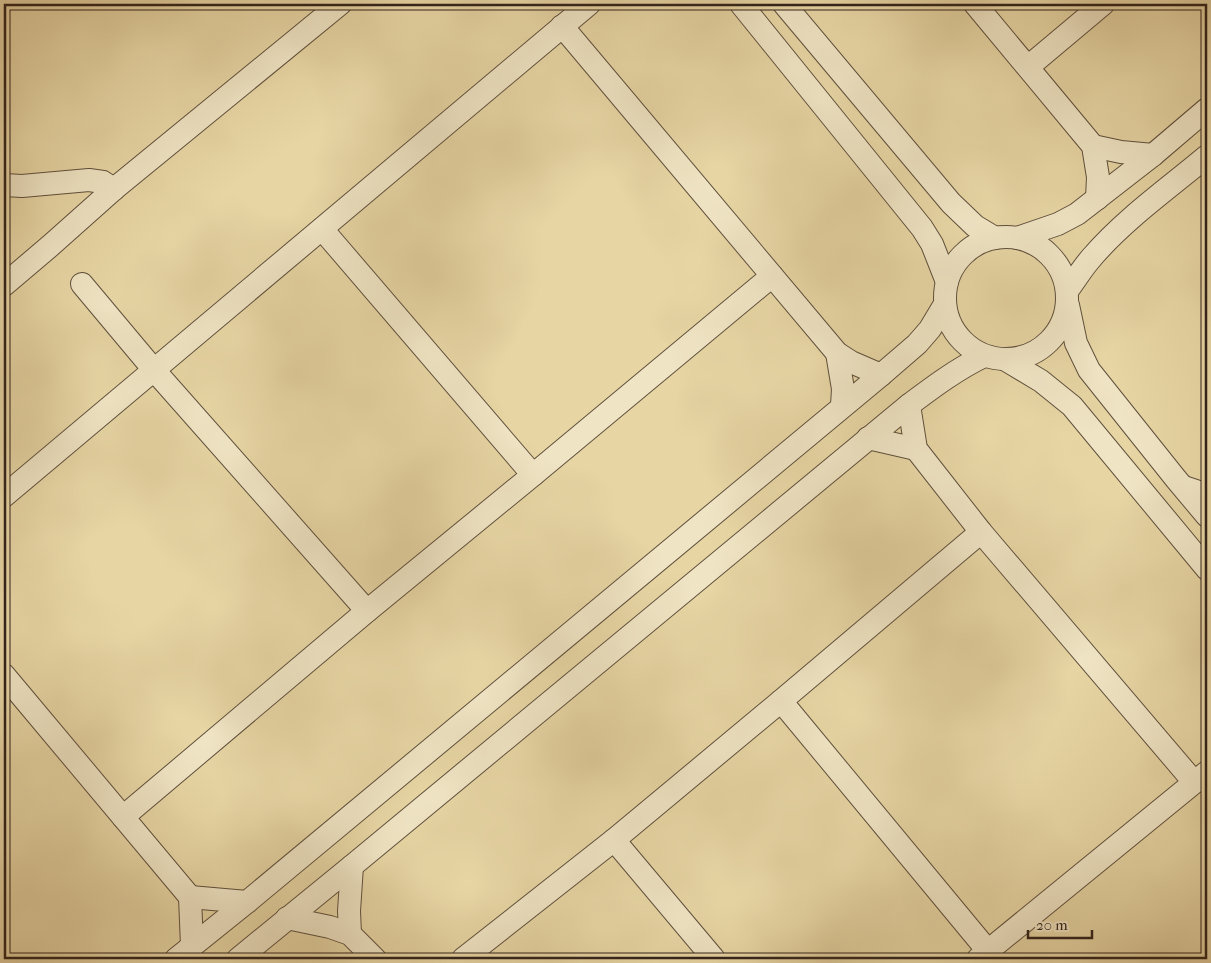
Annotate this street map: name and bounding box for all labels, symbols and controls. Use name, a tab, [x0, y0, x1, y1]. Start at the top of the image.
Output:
scale bar	[1028, 908, 1092, 940]
text: 20 m	[1036, 916, 1068, 934]

